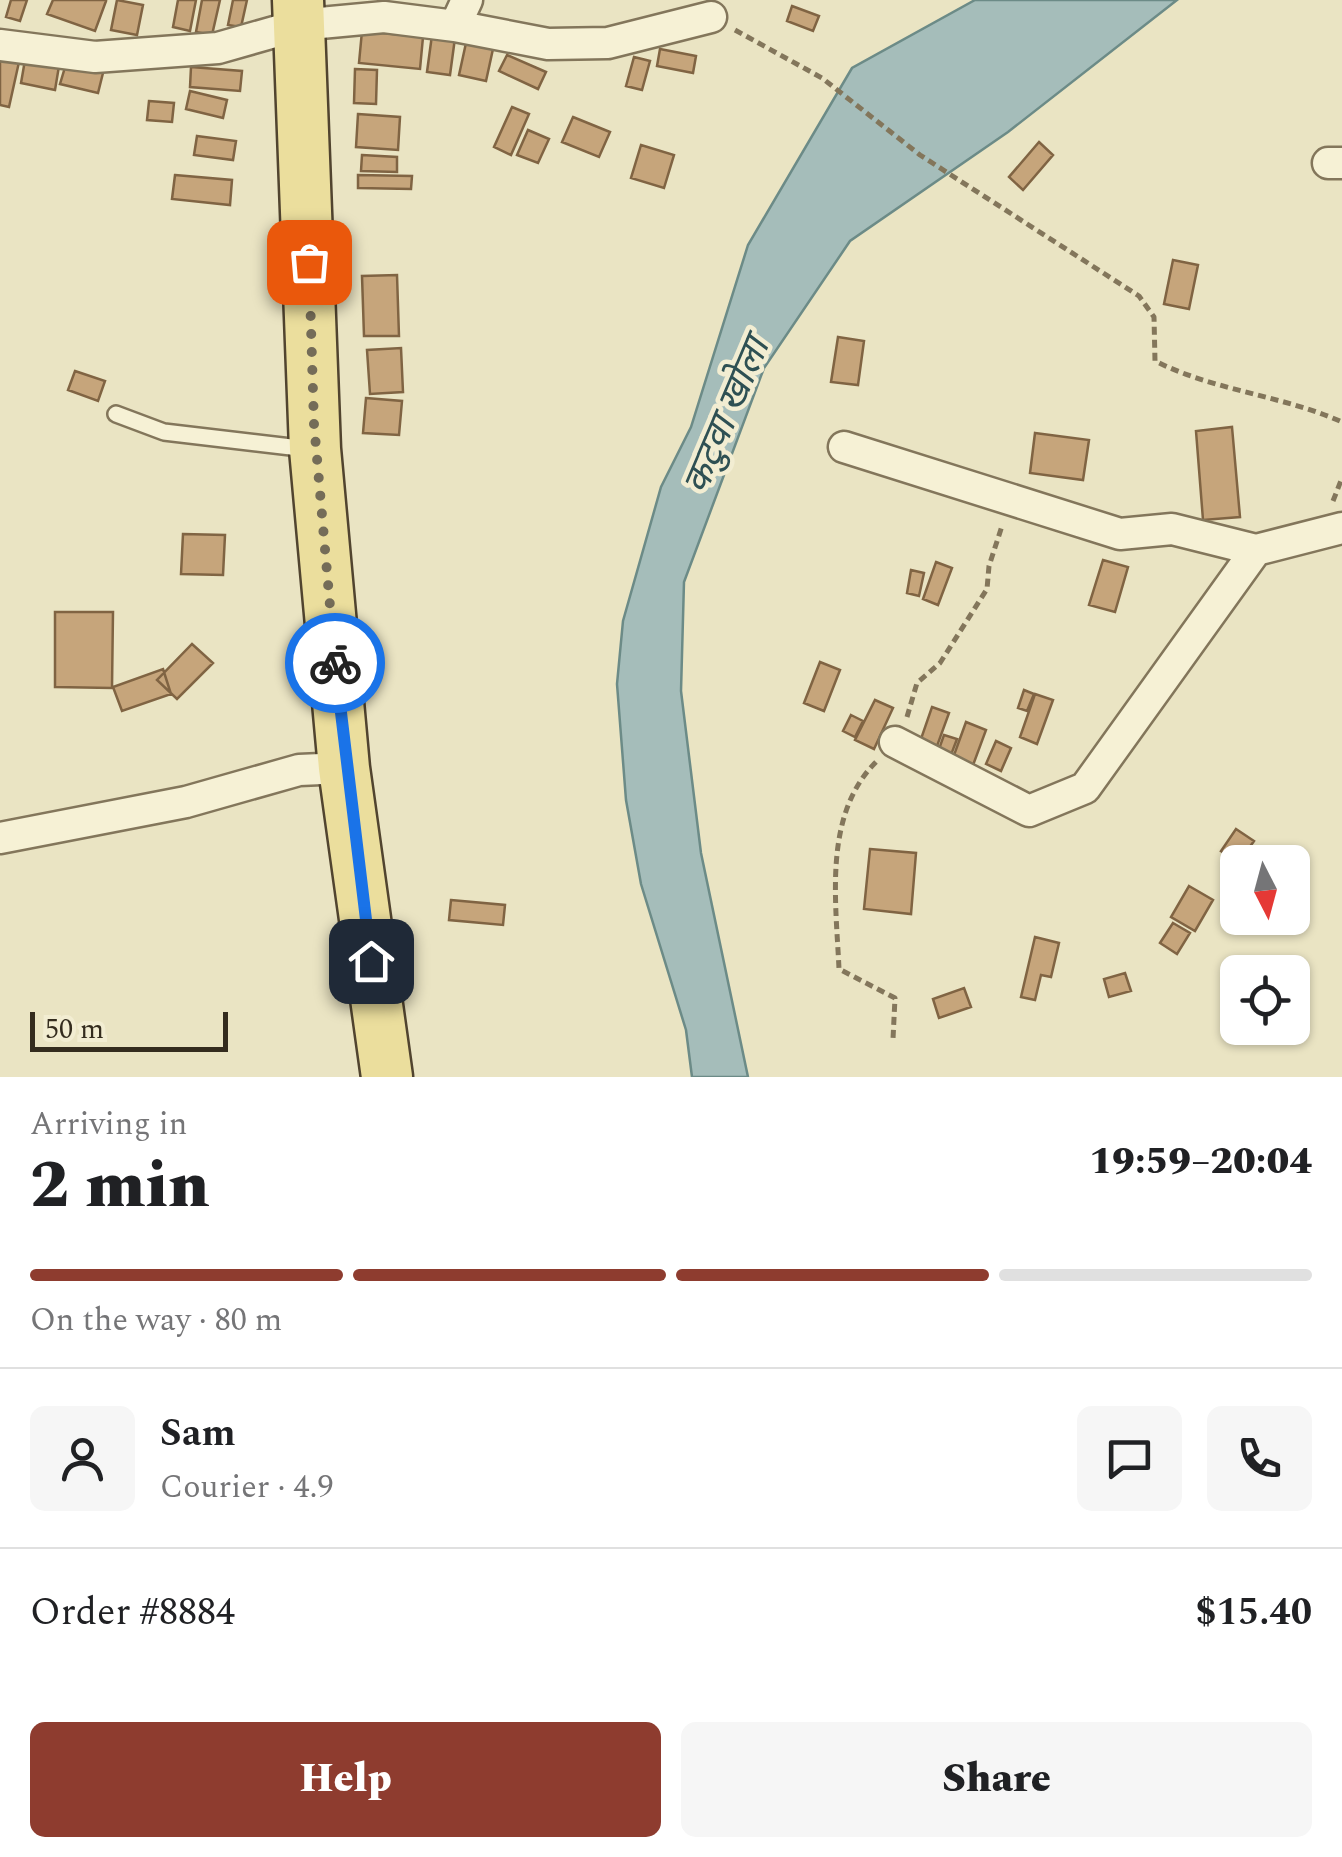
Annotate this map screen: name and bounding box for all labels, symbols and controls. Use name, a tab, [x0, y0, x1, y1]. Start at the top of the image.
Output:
pin	[267, 220, 352, 305]
icon: bag	[282, 235, 337, 290]
water label: कटुवा खोला	[668, 322, 789, 503]
courier	[285, 613, 385, 713]
icon: bike	[308, 636, 363, 691]
north arrow	[1220, 845, 1310, 935]
map controls	[1220, 845, 1310, 1045]
pin	[329, 919, 414, 1004]
icon: home	[344, 934, 399, 989]
button: locate	[1220, 955, 1310, 1045]
scale bar	[30, 1007, 228, 1052]
text: 50 m	[45, 1008, 104, 1051]
text: Arriving in	[30, 1100, 187, 1149]
text: 19:59–20:04	[1089, 1133, 1312, 1191]
text: 2 min	[30, 1137, 210, 1236]
text: On the way · 80 m	[30, 1296, 282, 1345]
text: Sam	[160, 1405, 236, 1463]
button: person	[30, 1406, 135, 1511]
button: chat	[1077, 1406, 1182, 1511]
button: phone	[1207, 1406, 1312, 1511]
text: Courier · 4.9	[160, 1463, 333, 1512]
text: Order #8884	[30, 1584, 235, 1642]
text: $15.40	[1195, 1584, 1312, 1642]
button: Help	[30, 1722, 661, 1837]
button: Share	[681, 1722, 1312, 1837]

